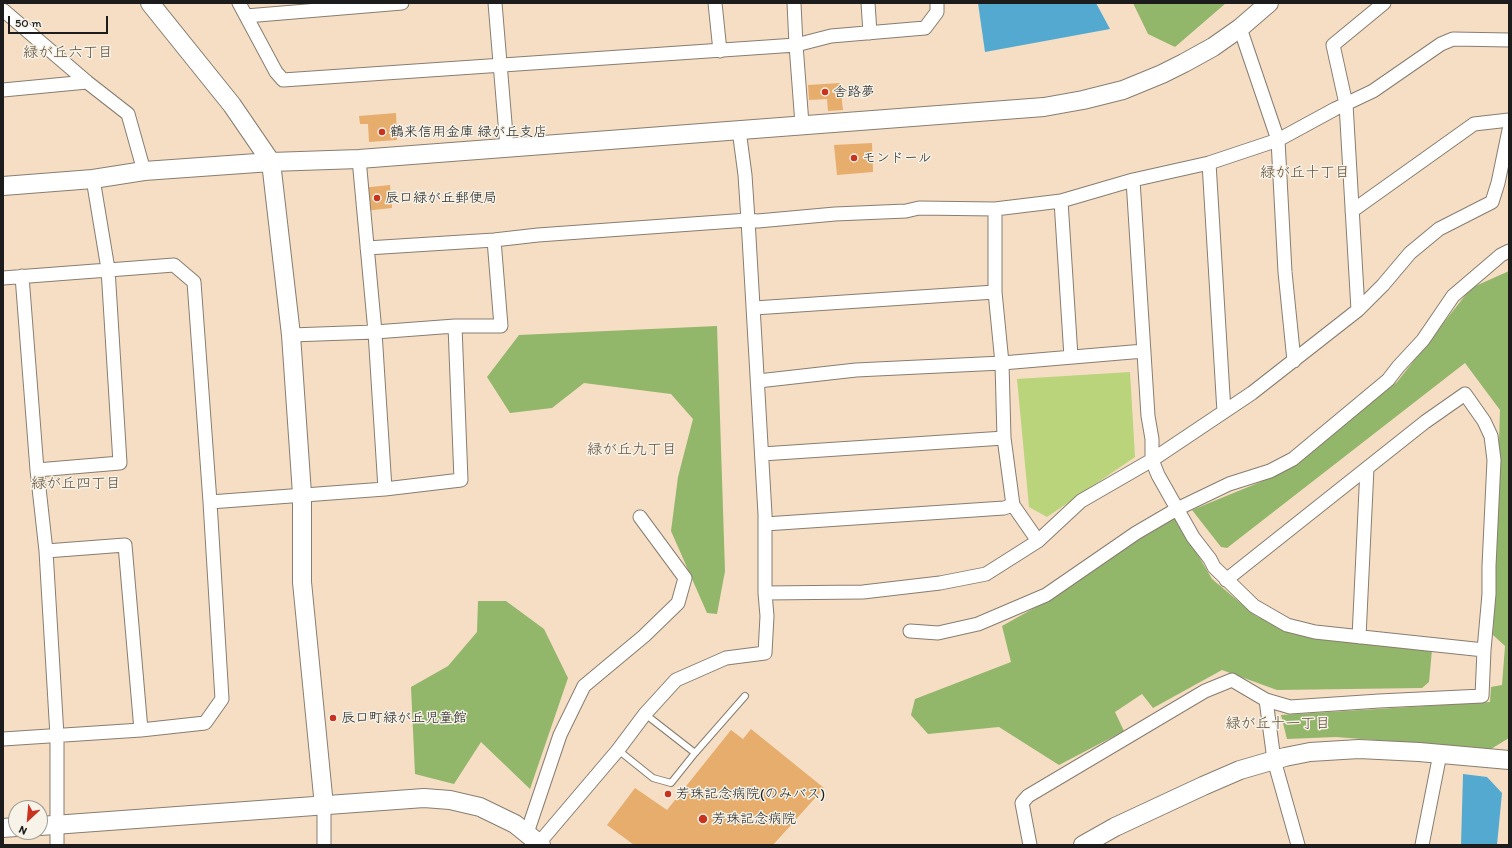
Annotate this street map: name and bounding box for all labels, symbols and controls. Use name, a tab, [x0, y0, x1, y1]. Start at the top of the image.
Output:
scale bar	[10, 8, 110, 34]
text: 50 m	[15, 16, 41, 30]
district label: 緑が丘六丁目	[23, 44, 113, 62]
place label: 舎路夢	[833, 84, 875, 100]
marker: 舎路夢	[820, 87, 830, 97]
place label: 鶴来信用金庫 緑が丘支店	[390, 124, 547, 140]
marker: 鶴来信用金庫 緑が丘支店	[377, 127, 387, 137]
place label: モンドール	[862, 150, 932, 166]
marker: モンドール	[849, 153, 859, 163]
district label: 緑が丘十丁目	[1260, 164, 1350, 182]
place label: 辰口緑が丘郵便局	[385, 190, 497, 206]
marker: 辰口緑が丘郵便局	[372, 193, 382, 203]
district label: 緑が丘九丁目	[587, 441, 677, 459]
district label: 緑が丘四丁目	[31, 475, 121, 493]
place label: 辰口町緑が丘児童館	[341, 710, 467, 726]
marker: 辰口町緑が丘児童館	[328, 713, 338, 723]
district label: 緑が丘十一丁目	[1226, 715, 1330, 733]
place label: 芳珠記念病院(のみバス)	[676, 786, 825, 802]
marker: 芳珠記念病院(のみバス)	[663, 789, 673, 799]
north arrow	[8, 800, 48, 840]
place label: 芳珠記念病院	[712, 811, 796, 827]
marker: 芳珠記念病院	[697, 813, 709, 825]
text: N	[17, 823, 29, 838]

